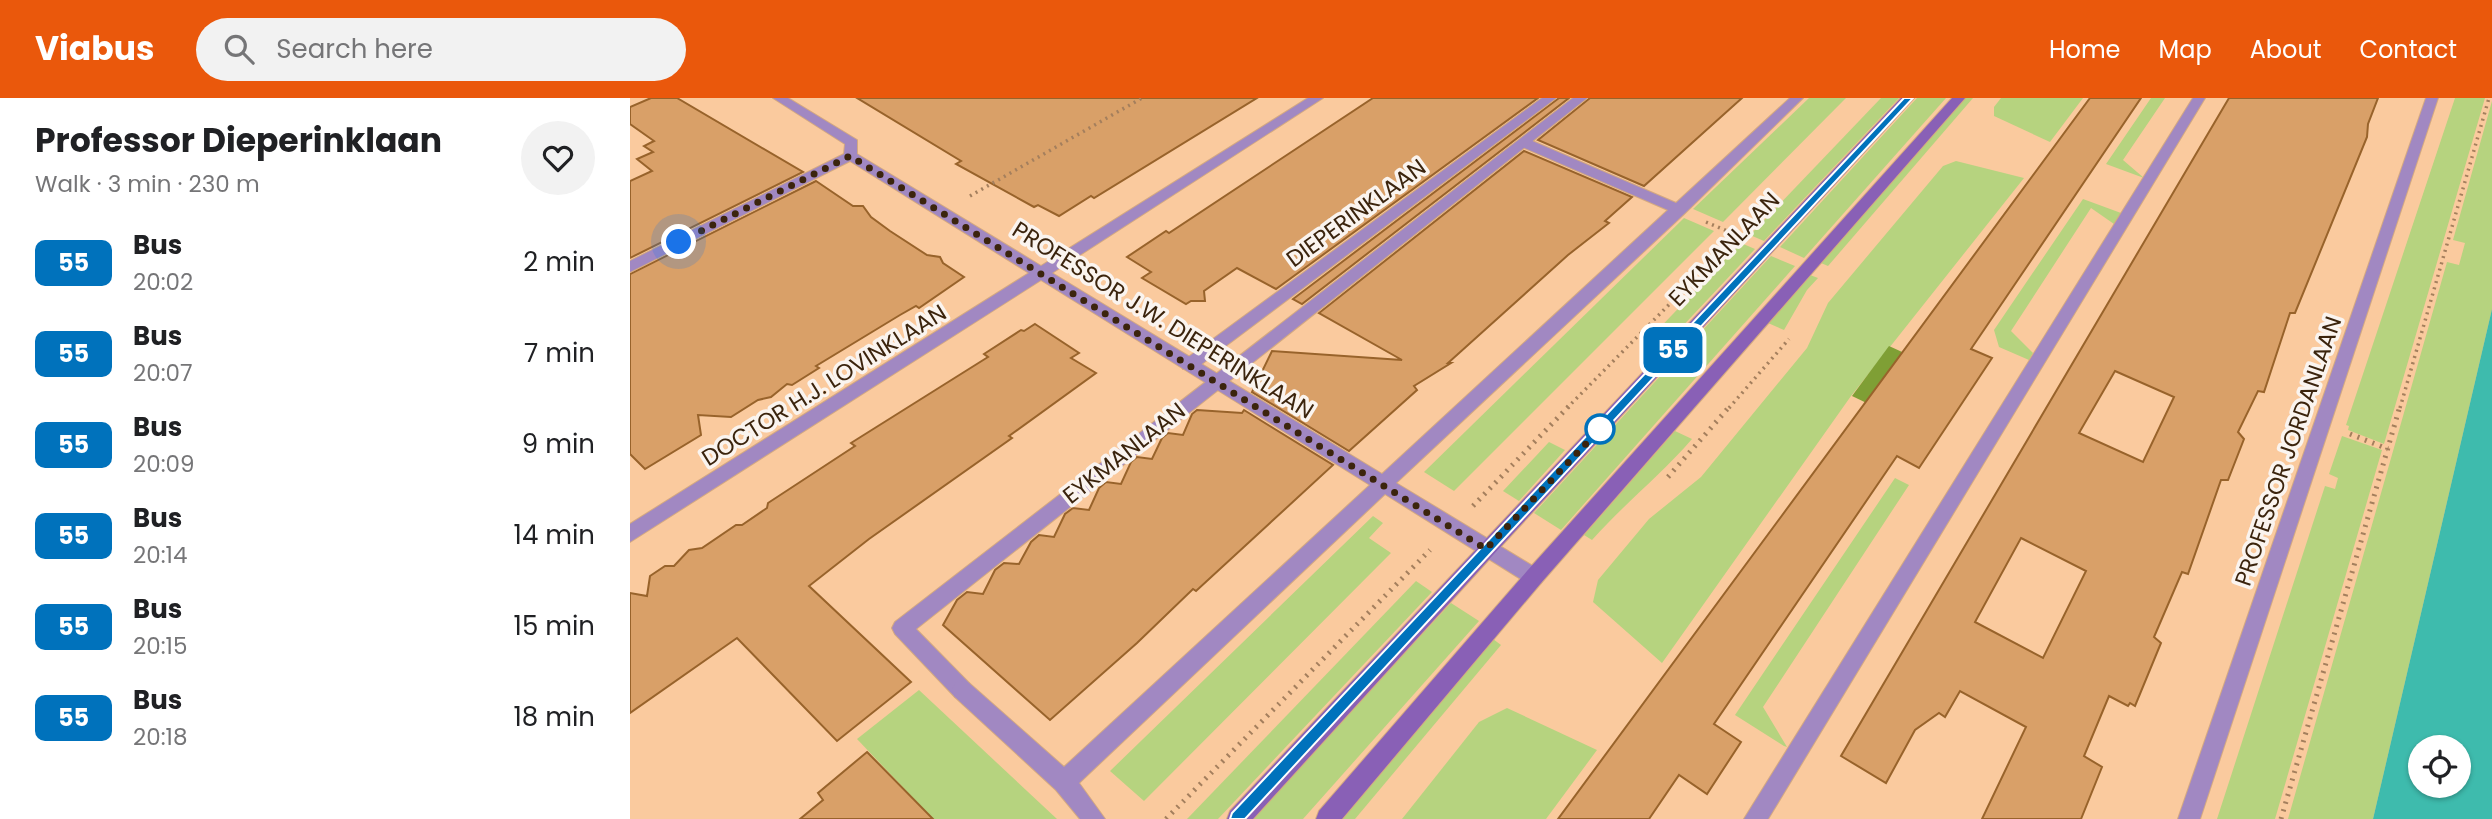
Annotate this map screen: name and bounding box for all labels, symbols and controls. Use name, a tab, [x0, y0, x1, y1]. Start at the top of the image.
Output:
search box	[196, 18, 686, 81]
text: Viabus	[35, 25, 154, 72]
icon: search	[220, 30, 258, 68]
text: Search here	[276, 31, 433, 67]
text: Home	[2049, 33, 2121, 66]
text: Map	[2159, 33, 2212, 66]
text: About	[2250, 33, 2321, 66]
text: Contact	[2359, 33, 2457, 66]
text: Professor Dieperinklaan	[35, 117, 442, 164]
button: heart	[521, 121, 595, 195]
street label: DIEPERINKLAAN	[1280, 151, 1432, 275]
text: Walk · 3 min · 230 m	[35, 168, 260, 200]
street label: EYKMANLAAN	[1661, 185, 1787, 313]
street label: PROFESSOR J.W. DIEPERINKLAAN	[1006, 214, 1320, 426]
your location	[661, 224, 696, 259]
text: Bus	[133, 227, 182, 263]
text: 2 min	[523, 244, 595, 280]
text: 55	[58, 246, 89, 279]
text: 20:02	[133, 266, 193, 298]
street label: DOCTOR H.J. LOVINKLAAN	[696, 296, 952, 474]
street label: PROFESSOR JORDANLAAN	[2227, 312, 2349, 590]
text: Bus	[133, 318, 182, 354]
line badge: 55	[1642, 327, 1704, 373]
text: 55	[1657, 333, 1689, 366]
text: 7 min	[524, 335, 595, 371]
text: 55	[58, 337, 89, 370]
text: 20:07	[133, 357, 193, 389]
street label: EYKMANLAAN	[1056, 395, 1192, 511]
text: Bus	[133, 409, 182, 445]
unlabelled marker	[1585, 414, 1615, 444]
text: 9 min	[522, 426, 595, 462]
text: 55	[58, 428, 89, 461]
text: 20:09	[133, 448, 195, 480]
text: Bus	[133, 500, 182, 536]
text: 14 min	[514, 517, 595, 553]
text: 55	[58, 519, 89, 552]
text: 20:14	[133, 539, 187, 571]
text: Bus	[133, 591, 182, 627]
text: 15 min	[514, 608, 595, 644]
text: 55	[58, 610, 89, 643]
text: 20:15	[133, 630, 187, 662]
text: Bus	[133, 682, 182, 718]
text: 18 min	[514, 699, 595, 735]
text: 55	[58, 701, 89, 734]
text: 20:18	[133, 721, 187, 753]
map controls	[2408, 735, 2471, 798]
button: locate	[2408, 735, 2471, 798]

